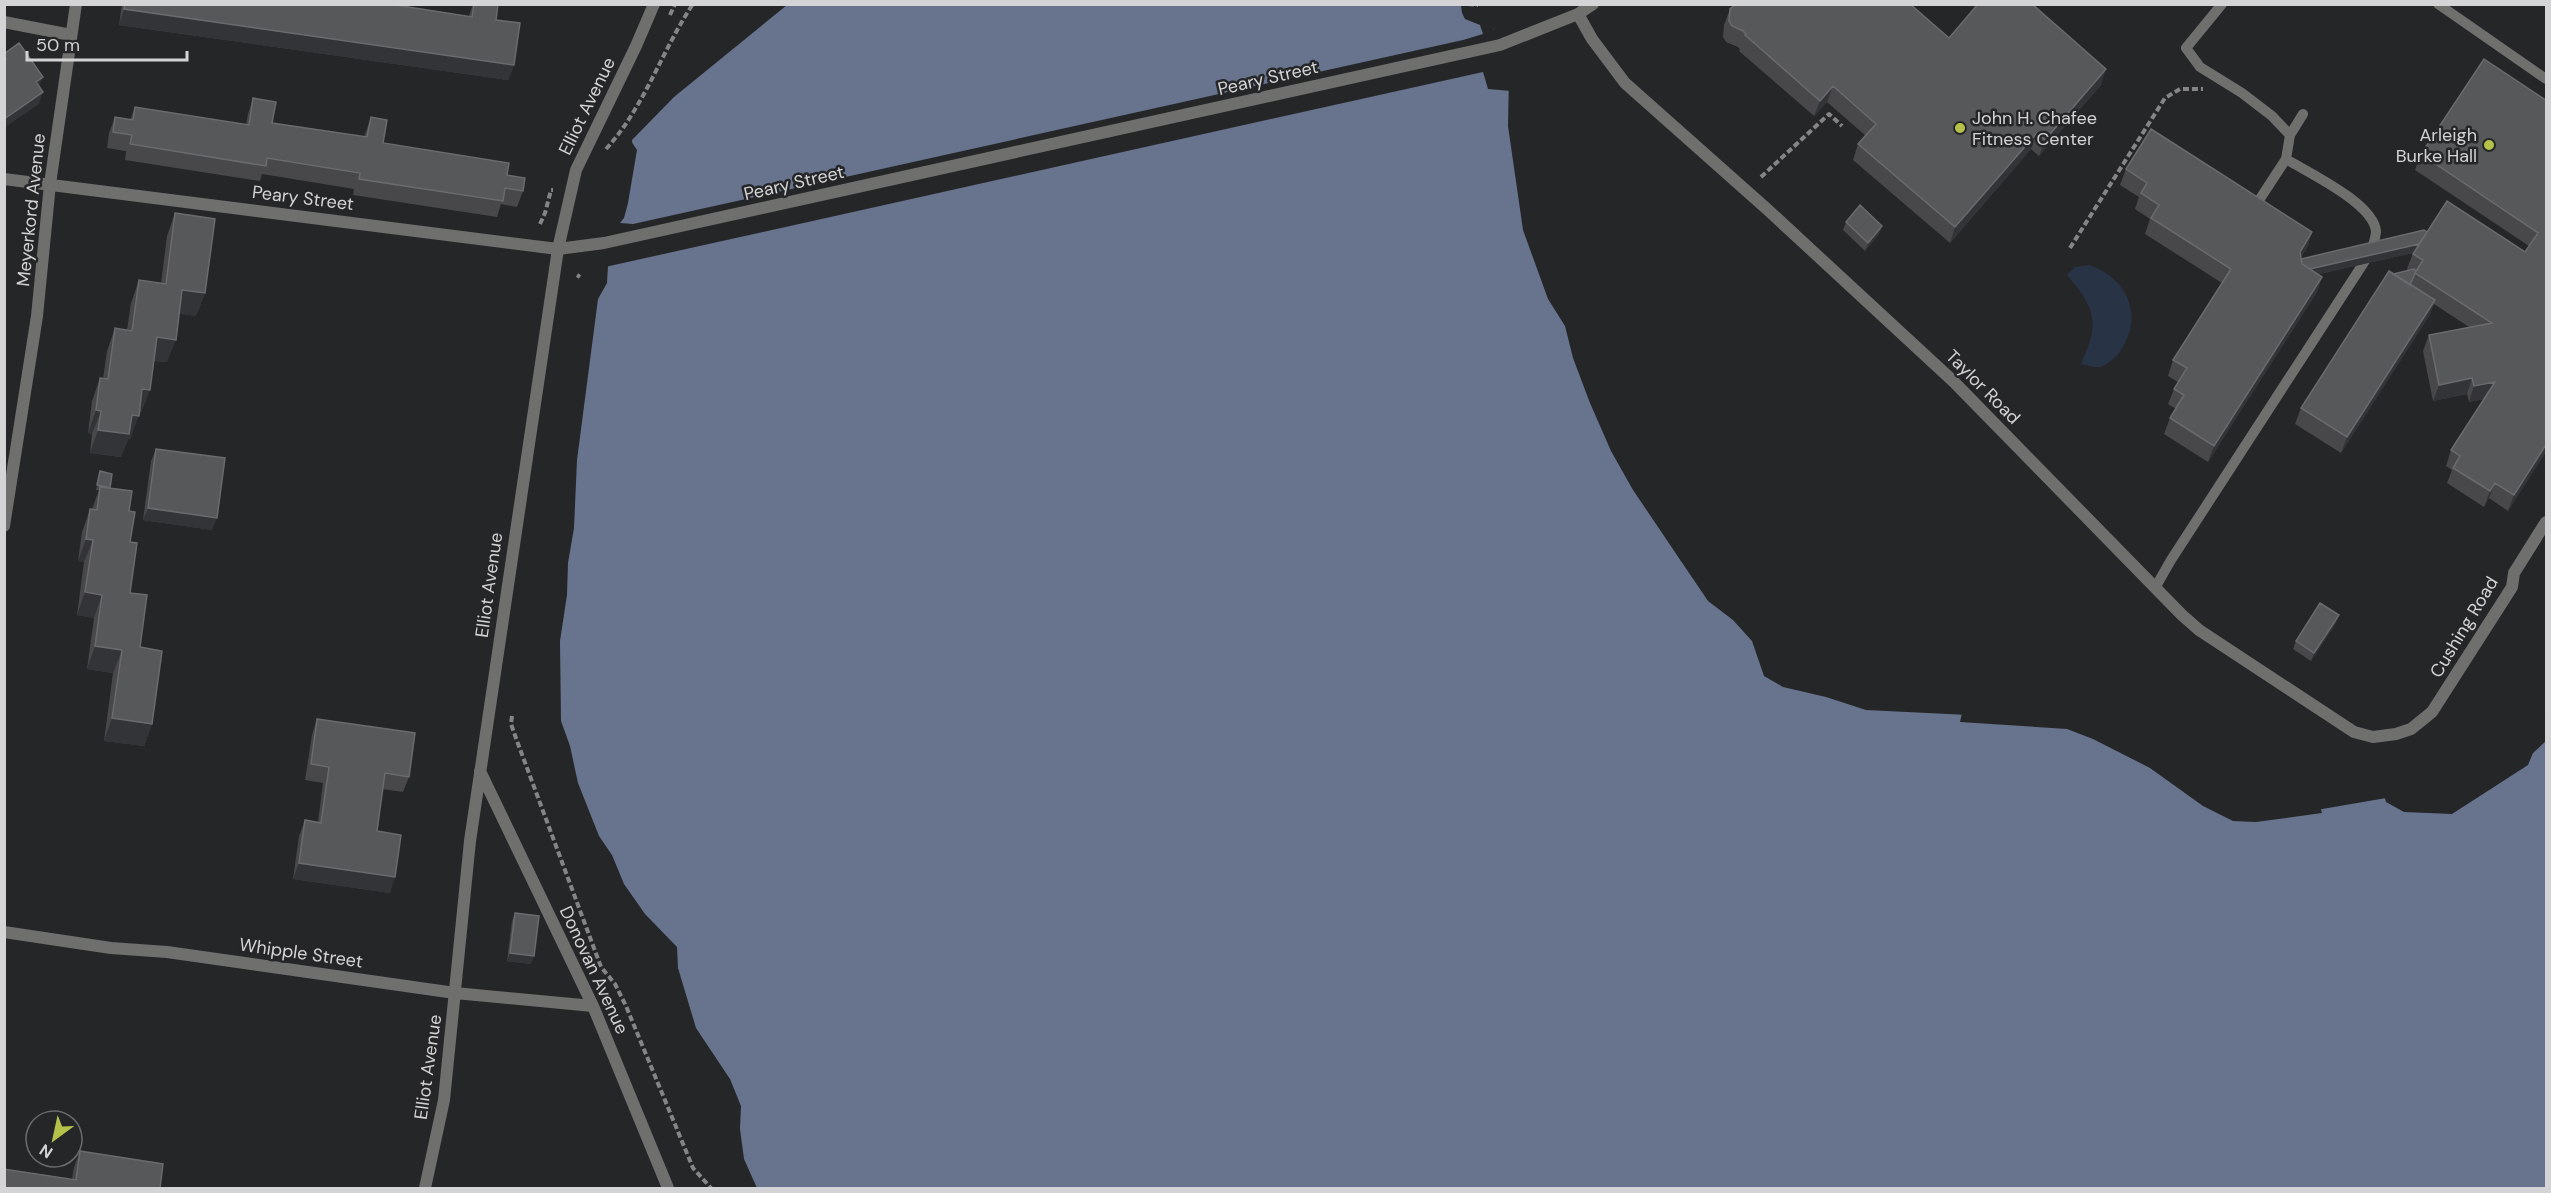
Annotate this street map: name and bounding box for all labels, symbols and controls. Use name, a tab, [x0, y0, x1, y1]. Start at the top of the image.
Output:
scale bar	[27, 24, 188, 62]
text: 50 m	[36, 33, 80, 57]
street label: Elliot Avenue	[553, 53, 621, 159]
street label: Peary Street	[1215, 55, 1321, 101]
place label: John H. Chafee Fitness Center	[1972, 106, 2097, 151]
marker: John H. Chafee Fitness Center	[1953, 121, 1967, 135]
place label: Arleigh Burke Hall	[2396, 123, 2477, 168]
street label: Meyerkord Avenue	[11, 132, 51, 288]
marker: Arleigh Burke Hall	[2482, 138, 2496, 152]
street label: Peary Street	[741, 160, 847, 206]
street label: Peary Street	[251, 180, 355, 216]
street label: Taylor Road	[1940, 344, 2026, 430]
street label: Elliot Avenue	[470, 531, 508, 639]
street label: Cushing Road	[2424, 572, 2504, 682]
street label: Donovan Avenue	[554, 902, 634, 1038]
street label: Whipple Street	[238, 932, 364, 974]
street label: Elliot Avenue	[409, 1013, 447, 1121]
north arrow	[24, 1109, 84, 1169]
text: N	[35, 1139, 57, 1163]

